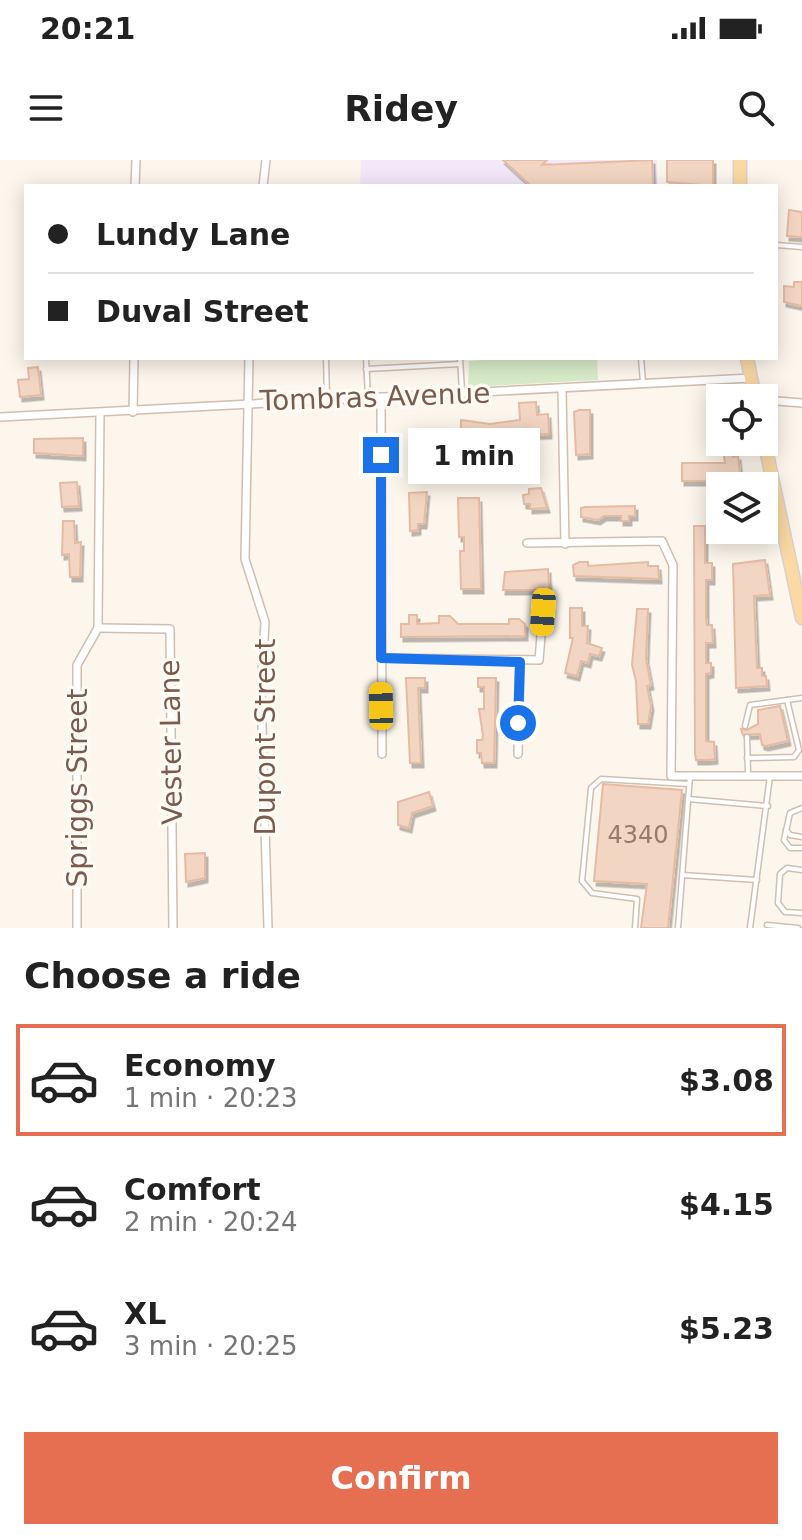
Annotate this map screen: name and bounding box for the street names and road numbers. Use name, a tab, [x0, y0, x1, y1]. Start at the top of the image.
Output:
street label: Tombras Avenue	[258, 376, 491, 418]
street label: Dupont Street	[249, 639, 282, 835]
street label: Vester Lane	[153, 659, 189, 825]
street label: Spriggs Street	[61, 689, 94, 887]

